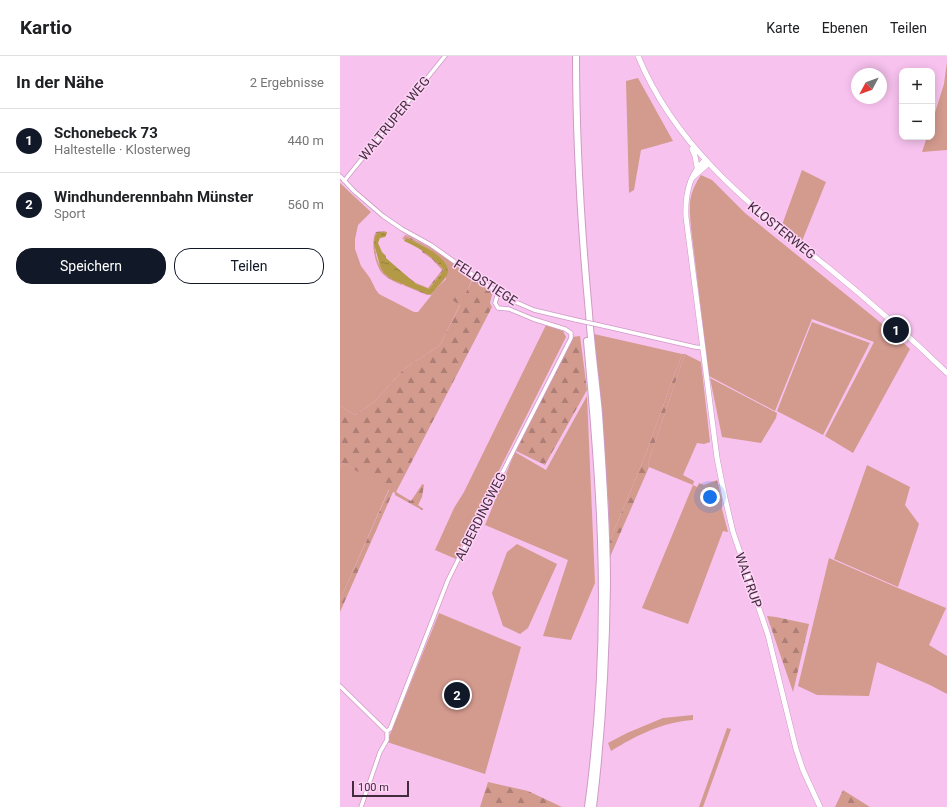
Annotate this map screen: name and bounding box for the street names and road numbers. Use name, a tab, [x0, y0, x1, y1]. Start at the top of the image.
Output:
street label: WALTRUPER WEG	[356, 73, 433, 163]
street label: KLOSTERWEG	[745, 199, 818, 262]
street label: FELDSTIEGE	[451, 256, 520, 309]
street label: ALBERDINGWEG	[452, 470, 509, 563]
street label: WALTRUP	[732, 551, 765, 610]

